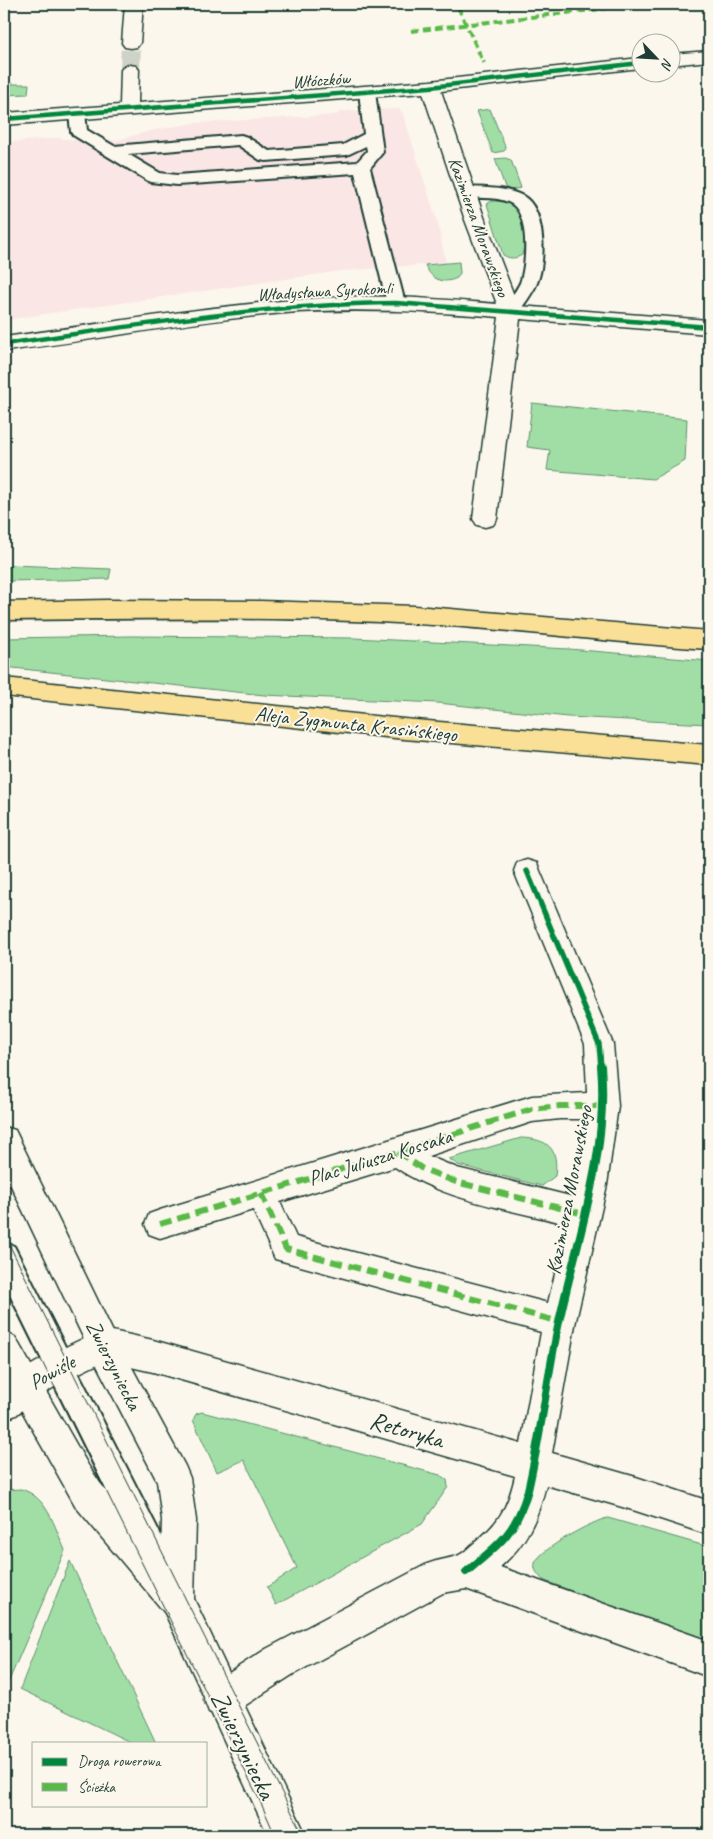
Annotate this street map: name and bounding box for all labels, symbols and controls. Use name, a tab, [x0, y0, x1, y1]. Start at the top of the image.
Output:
north arrow	[630, 32, 680, 82]
text: N	[657, 56, 677, 73]
street label: Włóczków	[291, 67, 352, 93]
street label: Kazimierza Morawskiego	[444, 154, 515, 301]
street label: Władysława Syrokomli	[257, 276, 396, 306]
street label: Aleja Zygmunta Krasińskiego	[254, 700, 460, 748]
street label: Kazimierza Morawskiego	[540, 1102, 598, 1277]
street label: Plac Juliusza Kossaka	[305, 1122, 456, 1191]
street label: Zwierzyniecka	[80, 1316, 148, 1416]
street label: Powiśle	[24, 1348, 81, 1395]
street label: Retoryka	[366, 1404, 450, 1456]
street label: Zwierzyniecka	[203, 1686, 284, 1806]
legend	[32, 1742, 208, 1806]
text: Droga rowerowa	[78, 1752, 162, 1771]
text: Ścieżka	[78, 1778, 116, 1797]

